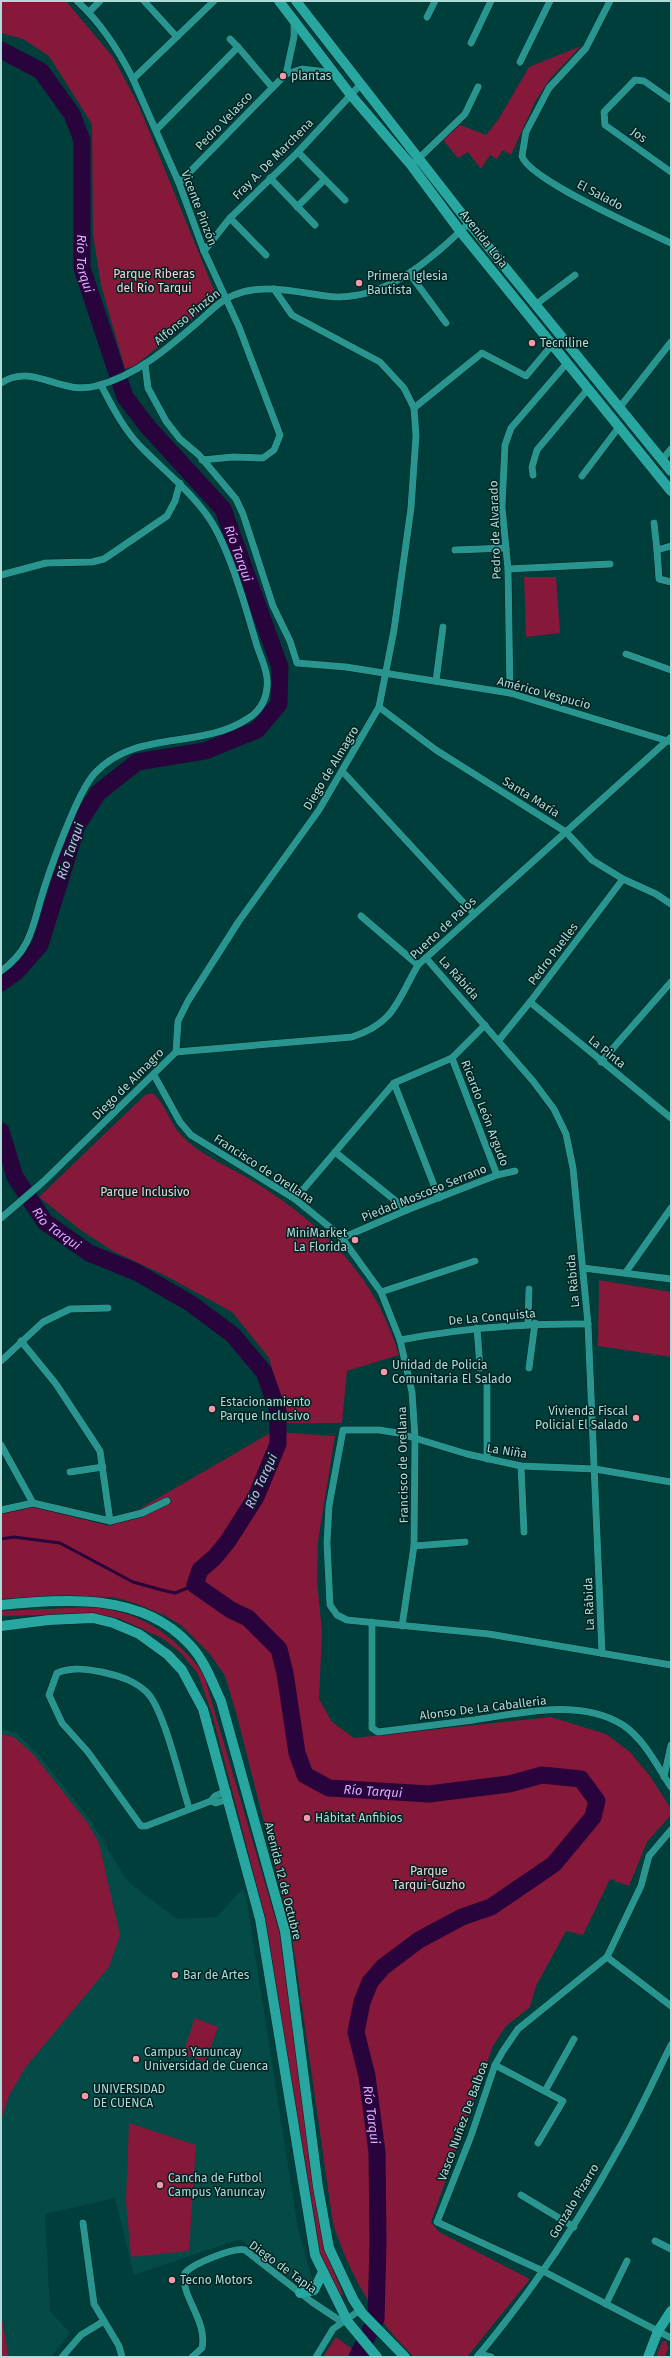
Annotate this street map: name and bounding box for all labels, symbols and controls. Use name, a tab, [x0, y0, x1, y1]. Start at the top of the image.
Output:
place label: plantas	[291, 69, 332, 83]
marker: plantas	[278, 71, 288, 81]
street label: Pedro Velasco	[193, 89, 255, 153]
street label: Fray A. De Marchena	[230, 116, 316, 202]
street label: Jos	[628, 125, 650, 146]
street label: Vicente Pinzón	[178, 168, 220, 248]
street label: El Salado	[575, 177, 625, 213]
street label: Avenida Loja	[457, 207, 511, 271]
water label: Río Tarqui	[75, 235, 97, 295]
park label: Parque Riberas del Río Tarqui	[113, 267, 195, 295]
place label: Primera Iglesia Bautista	[367, 269, 448, 297]
marker: Primera Iglesia Bautista	[354, 278, 364, 288]
street label: Alfonso Pinzón	[151, 286, 223, 348]
place label: Tecniline	[540, 336, 589, 350]
marker: Tecniline	[527, 338, 537, 348]
street label: Pedro de Alvarado	[486, 480, 504, 580]
water label: Río Tarqui	[222, 523, 256, 584]
street label: Américo Vespucio	[496, 674, 592, 712]
street label: Diego de Almagro	[300, 724, 362, 812]
street label: Santa María	[500, 774, 562, 820]
water label: Río Tarqui	[53, 820, 87, 881]
street label: Puerto de Palos	[407, 894, 479, 962]
street label: Pedro Puelles	[525, 920, 581, 988]
street label: La Rábida	[436, 953, 482, 1003]
street label: La Pinta	[586, 1033, 628, 1071]
street label: Diego de Almagro	[89, 1045, 167, 1123]
street label: Ricardo León Argudo	[458, 1058, 512, 1168]
street label: Francisco de Orellana	[211, 1131, 317, 1207]
street label: Piedad Moscoso Serrano	[359, 1161, 489, 1225]
park label: Parque Inclusivo	[100, 1185, 190, 1199]
water label: Río Tarqui	[30, 1204, 84, 1253]
place label: MiniMarket La Florida	[286, 1226, 348, 1254]
marker: MiniMarket La Florida	[350, 1235, 360, 1245]
street label: La Rábida	[564, 1254, 582, 1308]
street label: De La Conquista	[448, 1306, 536, 1328]
place label: Unidad de Policía Comunitaria El Salado	[392, 1358, 512, 1386]
marker: Unidad de Policía Comunitaria El Salado	[379, 1367, 389, 1377]
place label: Estacionamiento Parque Inclusivo	[220, 1395, 311, 1423]
marker: Estacionamiento Parque Inclusivo	[207, 1404, 217, 1414]
place label: Vivienda Fiscal Policial El Salado	[535, 1404, 628, 1432]
street label: Francisco de Orellana	[395, 1407, 411, 1523]
marker: Vivienda Fiscal Policial El Salado	[631, 1413, 641, 1423]
street label: La Niña	[486, 1441, 528, 1461]
water label: Río Tarqui	[242, 1451, 280, 1511]
street label: La Rábida	[581, 1577, 597, 1631]
street label: Alonso De La Caballeria	[419, 1693, 547, 1723]
water label: Río Tarqui	[343, 1781, 403, 1800]
place label: Hábitat Anfibios	[315, 1811, 403, 1825]
marker: Hábitat Anfibios	[302, 1813, 312, 1823]
street label: Avenida 12 de Octubre	[262, 1821, 304, 1941]
park label: Parque Tarqui-Guzho	[393, 1864, 465, 1892]
place label: Bar de Artes	[183, 1968, 250, 1982]
marker: Bar de Artes	[170, 1970, 180, 1980]
place label: Campus Yanuncay Universidad de Cuenca	[144, 2045, 268, 2073]
marker: Campus Yanuncay Universidad de Cuenca	[131, 2054, 141, 2064]
street label: Vasco Nuñez De Balboa	[435, 2059, 491, 2183]
place label: UNIVERSIDAD DE CUENCA	[93, 2082, 166, 2110]
water label: Río Tarqui	[361, 2085, 383, 2145]
marker: UNIVERSIDAD DE CUENCA	[80, 2091, 90, 2101]
street label: Gonzalo Pizarro	[546, 2161, 602, 2241]
place label: Cancha de Futbol Campus Yanuncay	[168, 2171, 266, 2199]
marker: Cancha de Futbol Campus Yanuncay	[155, 2180, 165, 2190]
street label: Diego de Tapia	[247, 2238, 319, 2296]
place label: Tecno Motors	[180, 2273, 253, 2287]
marker: Tecno Motors	[167, 2275, 177, 2285]

